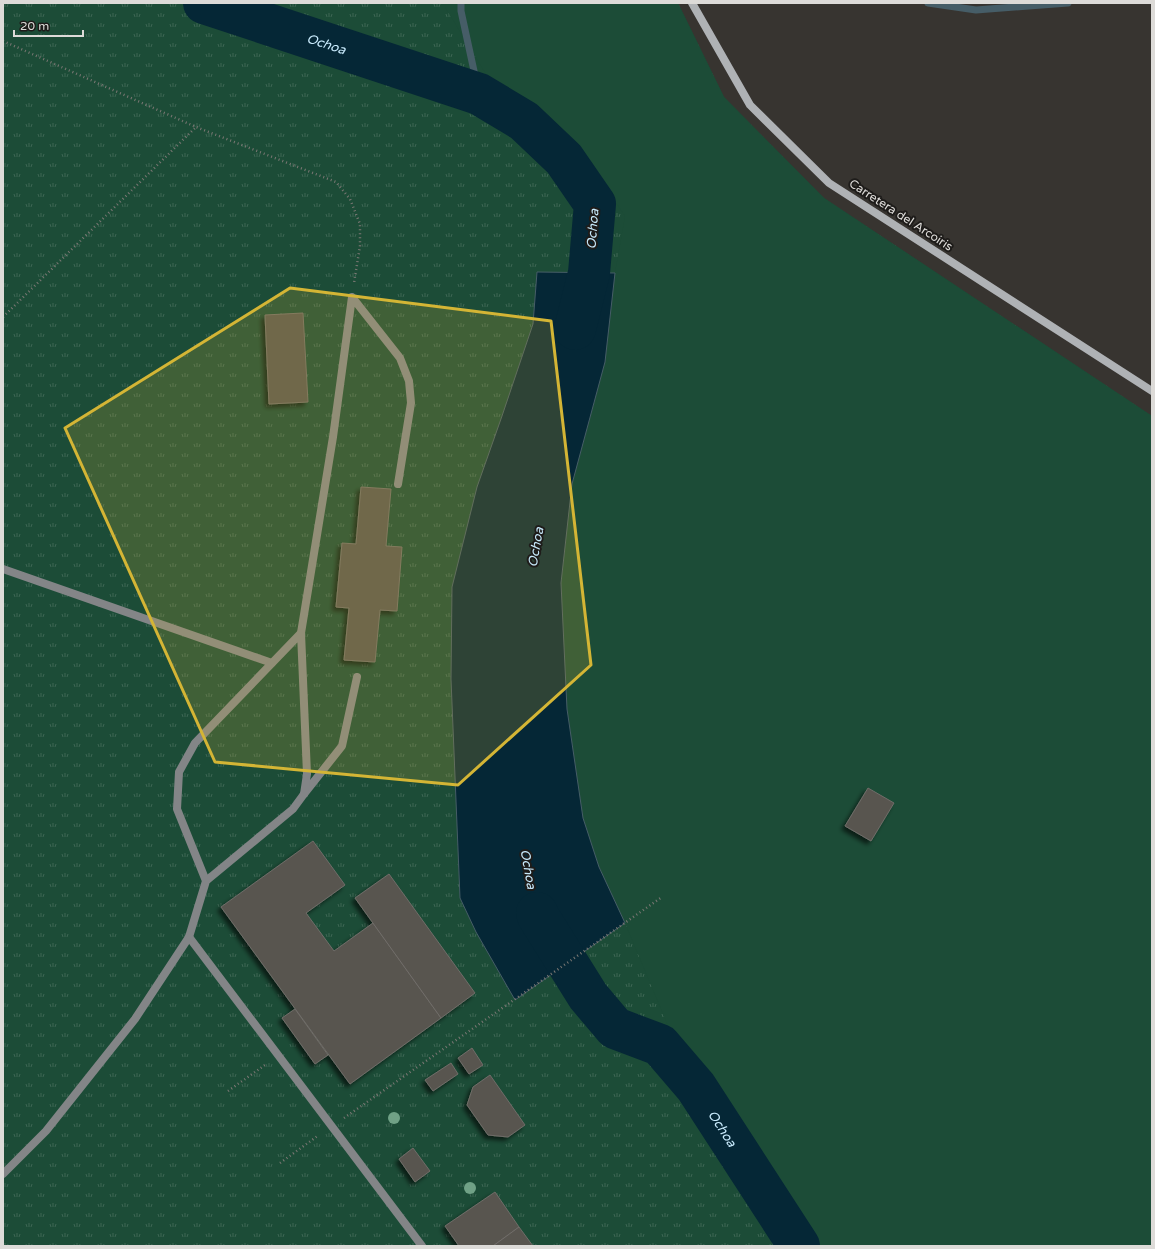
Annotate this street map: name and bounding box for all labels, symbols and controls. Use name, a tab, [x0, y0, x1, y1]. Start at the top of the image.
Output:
scale bar	[14, 12, 83, 38]
text: 20 m	[20, 19, 49, 33]
water label: Ochoa	[304, 31, 348, 59]
street label: Carretera del Arcoiris	[847, 176, 955, 254]
water label: Ochoa	[584, 208, 602, 250]
water label: Ochoa	[525, 525, 547, 568]
water label: Ochoa	[517, 848, 540, 891]
water label: Ochoa	[704, 1108, 740, 1151]

